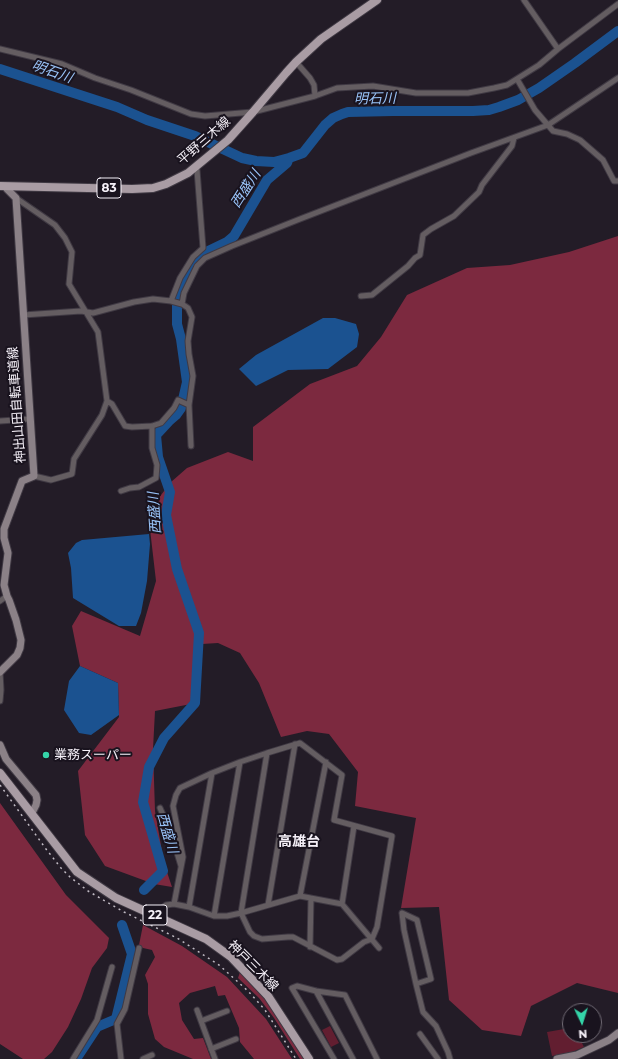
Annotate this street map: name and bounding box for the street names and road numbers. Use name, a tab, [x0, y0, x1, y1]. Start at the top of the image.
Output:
street label: 平野三木線	[174, 114, 234, 168]
road number: 83	[97, 178, 121, 198]
street label: 神出山田自転車道線	[5, 346, 29, 464]
road number: 22	[143, 905, 167, 925]
street label: 神戸三木線	[225, 938, 281, 994]

